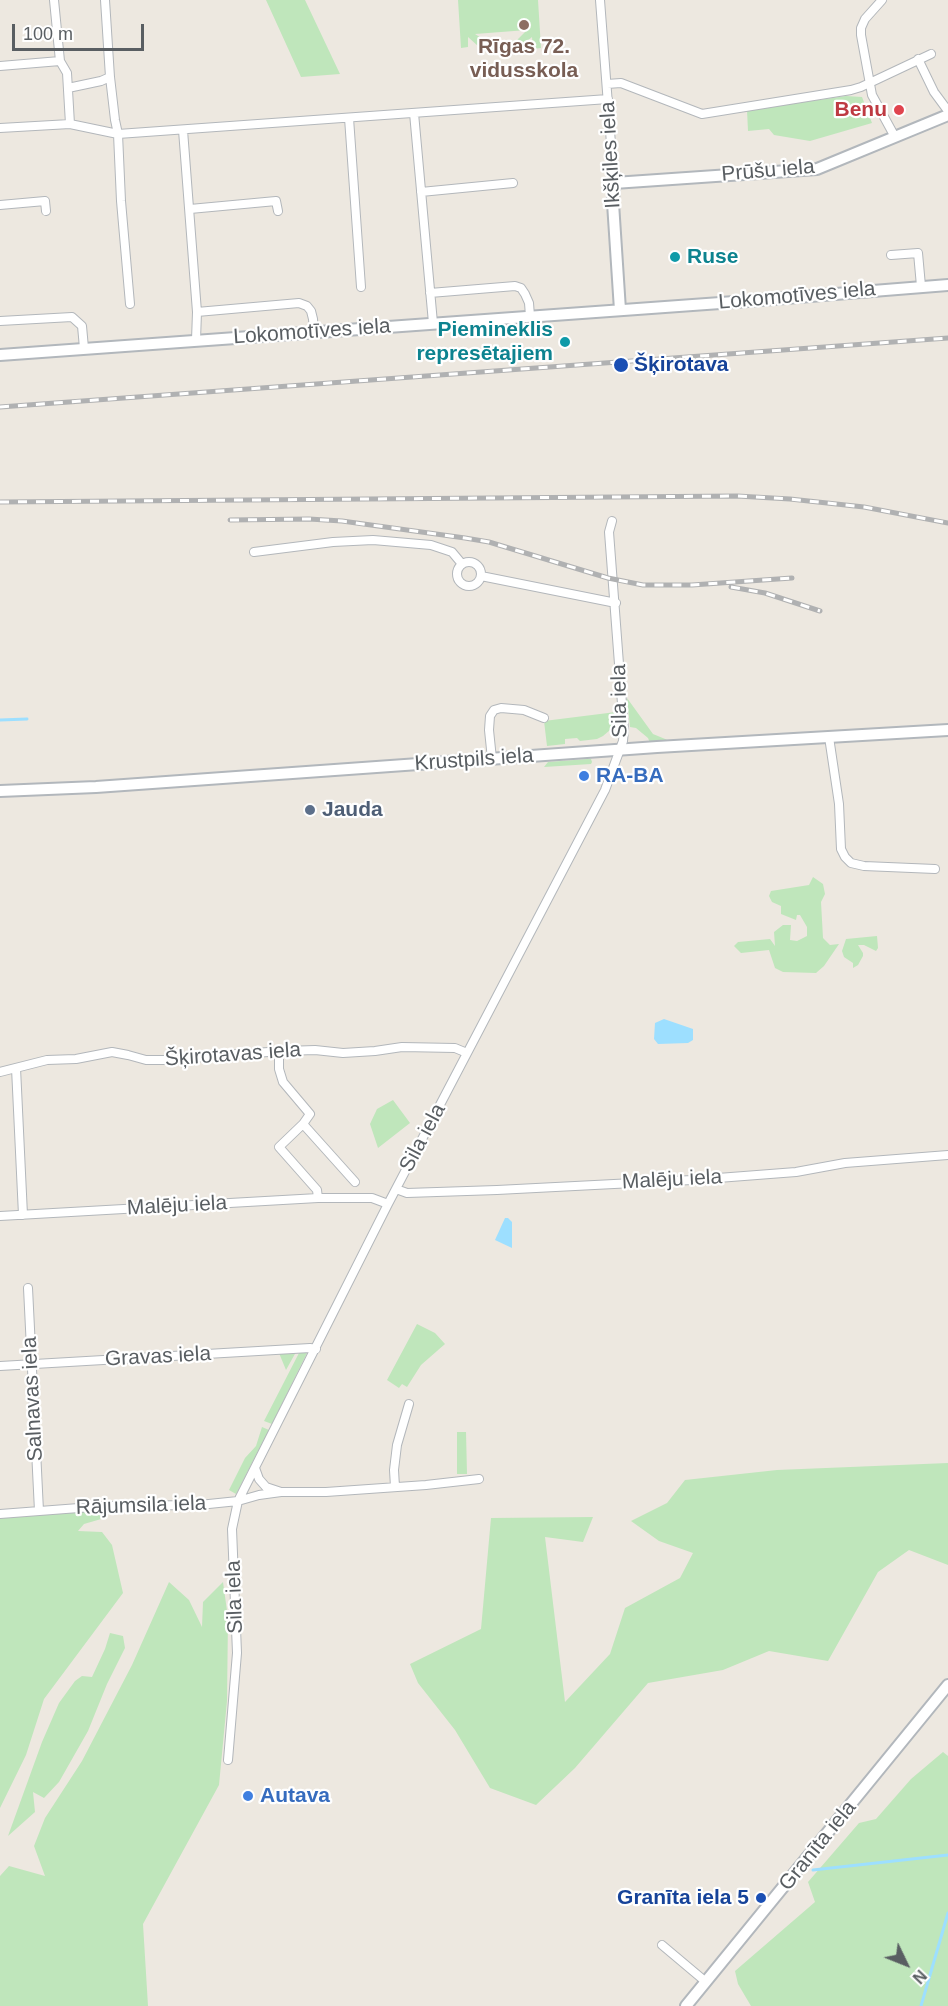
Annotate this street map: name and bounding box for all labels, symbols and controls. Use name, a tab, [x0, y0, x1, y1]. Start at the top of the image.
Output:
scale bar	[15, 12, 147, 50]
marker: Rīgas 72. vidusskola	[517, 18, 531, 32]
text: 100 m	[23, 24, 73, 44]
place label: Rīgas 72. vidusskola	[470, 34, 578, 84]
place label: Benu	[834, 97, 887, 123]
street label: Ikšķiles iela	[596, 101, 626, 209]
marker: Benu	[892, 103, 906, 117]
street label: Prūšu iela	[720, 154, 816, 188]
place label: Ruse	[687, 244, 738, 270]
marker: Ruse	[668, 250, 682, 264]
street label: Lokomotīves iela	[717, 277, 877, 315]
street label: Lokomotīves iela	[233, 314, 391, 350]
place label: Piemineklis represētajiem	[416, 317, 553, 367]
marker: Piemineklis represētajiem	[558, 335, 572, 349]
place label: Šķirotava	[634, 352, 729, 378]
marker: Šķirotava	[612, 356, 630, 374]
street label: Sila iela	[607, 664, 633, 738]
street label: Krustpils iela	[414, 743, 534, 777]
place label: RA-BA	[596, 763, 664, 789]
marker: RA-BA	[577, 769, 591, 783]
place label: Jauda	[322, 797, 383, 823]
marker: Jauda	[303, 803, 317, 817]
street label: Šķirotavas iela	[164, 1038, 302, 1072]
street label: Sila iela	[395, 1100, 451, 1176]
street label: Malēju iela	[621, 1165, 723, 1195]
street label: Malēju iela	[126, 1191, 228, 1221]
street label: Salnavas iela	[17, 1336, 49, 1462]
street label: Gravas iela	[104, 1342, 212, 1372]
street label: Rājumsila iela	[75, 1491, 207, 1521]
street label: Sila iela	[221, 1560, 249, 1634]
place label: Autava	[260, 1783, 330, 1809]
marker: Autava	[241, 1789, 255, 1803]
street label: Granīta iela	[774, 1796, 862, 1896]
place label: Granīta iela 5	[617, 1885, 749, 1911]
marker: Granīta iela 5	[754, 1891, 768, 1905]
north arrow	[876, 1934, 936, 1994]
text: N	[909, 1967, 930, 1987]

